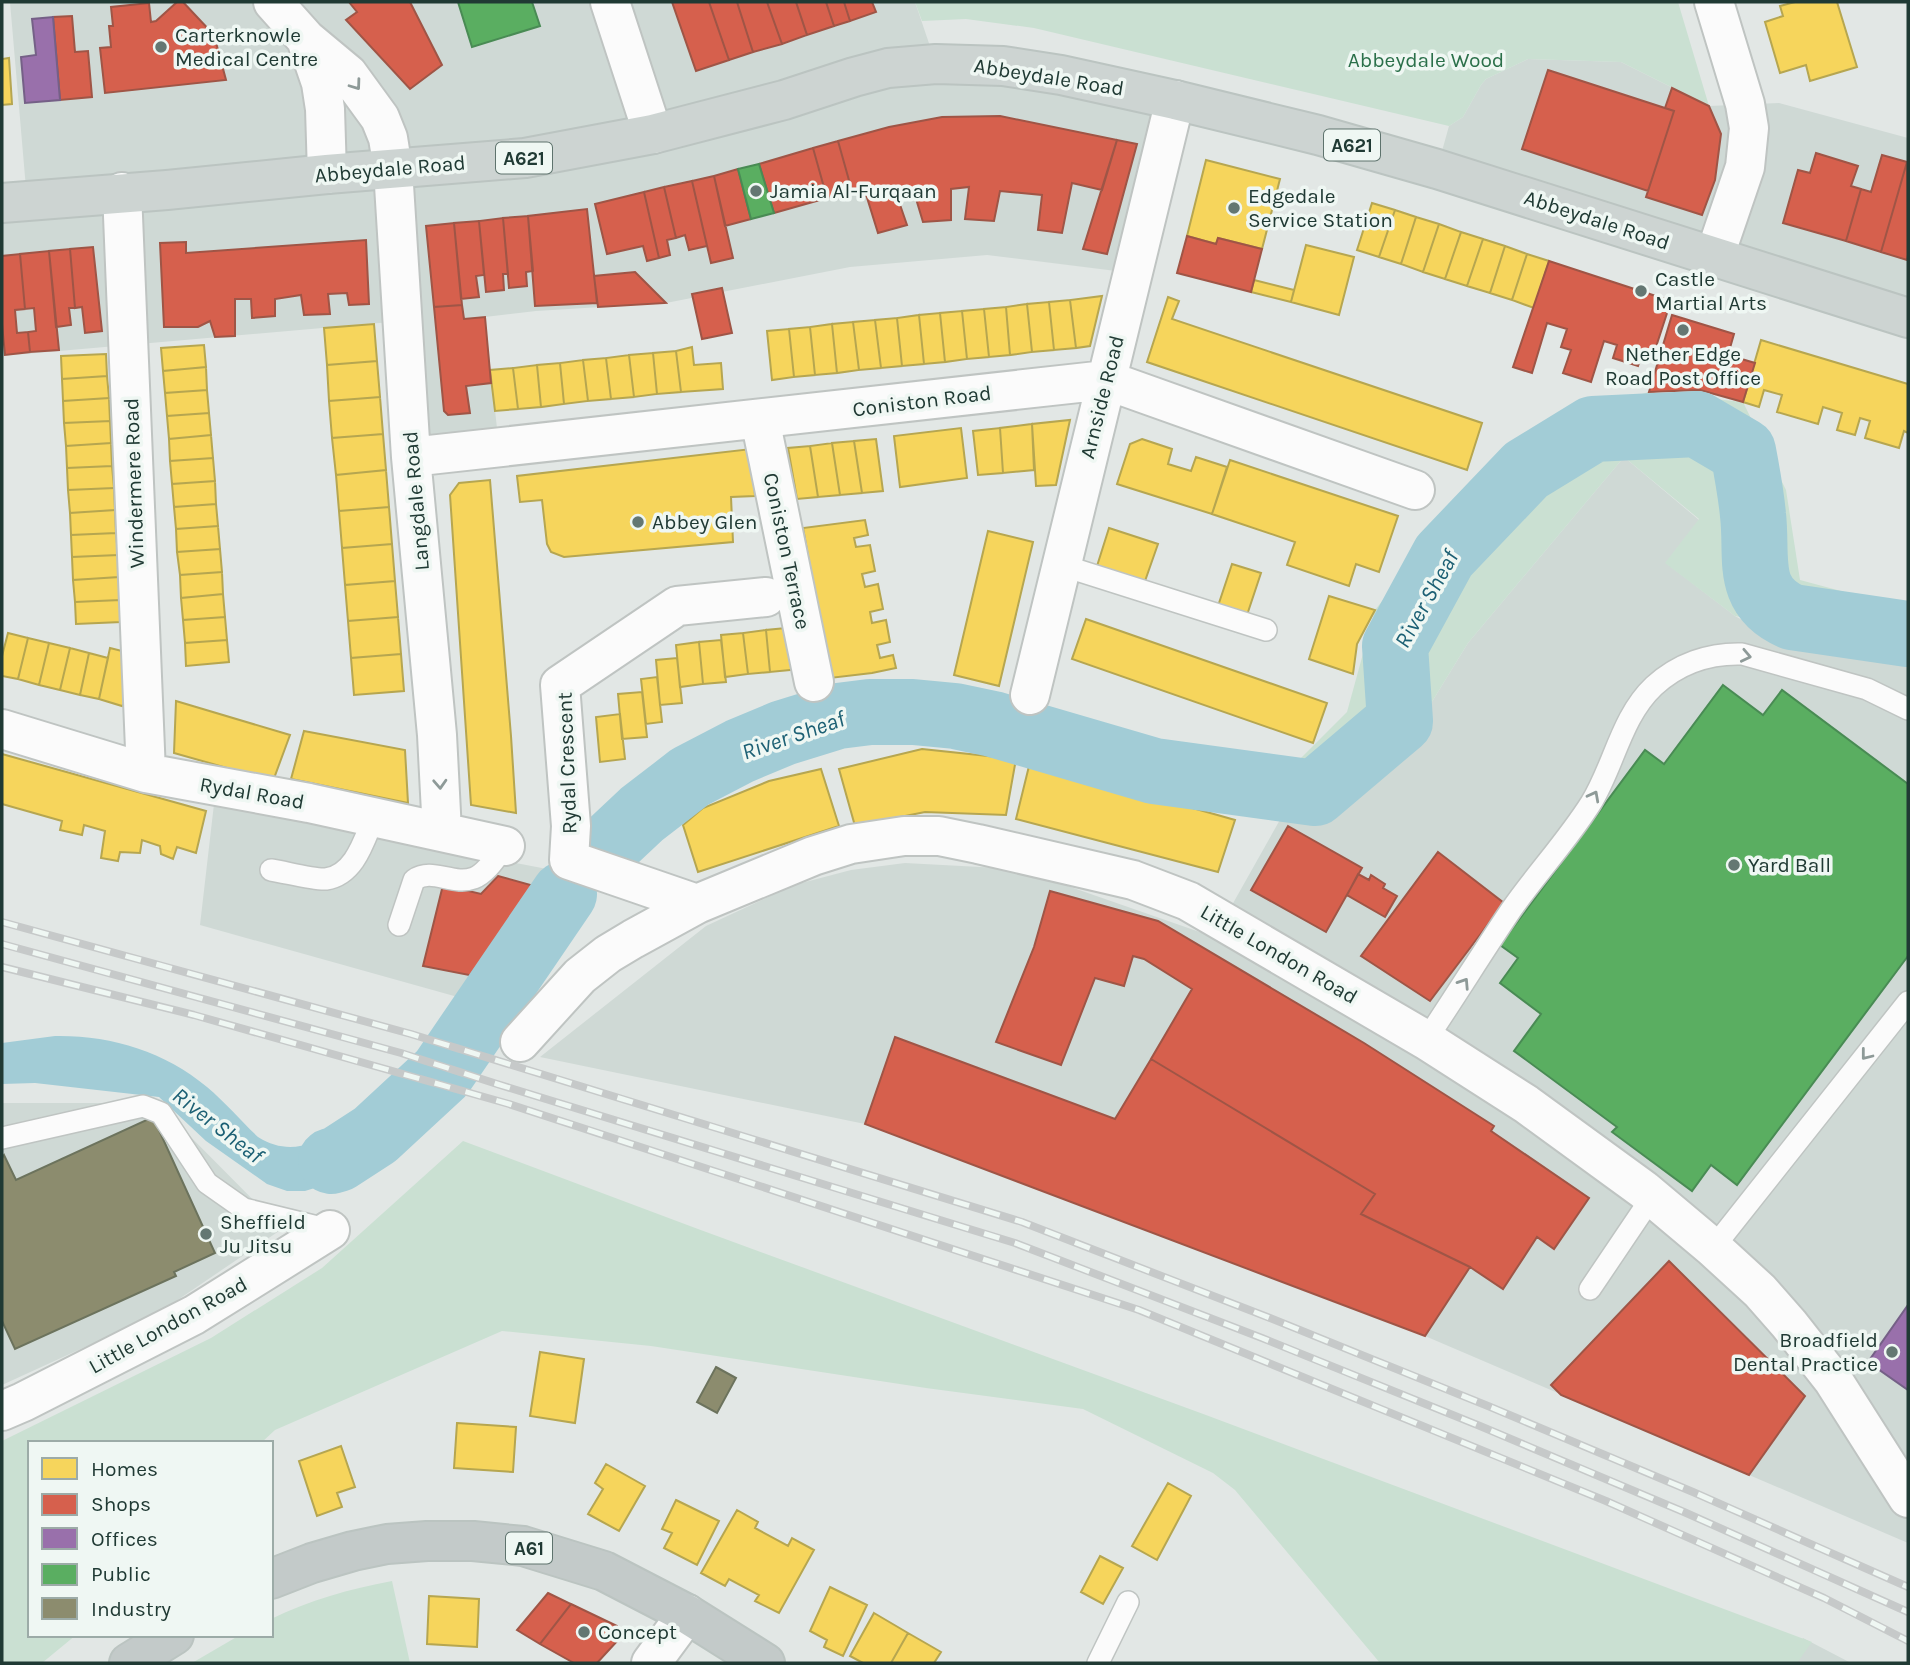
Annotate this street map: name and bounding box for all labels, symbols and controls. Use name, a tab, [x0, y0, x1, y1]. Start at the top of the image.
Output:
place label: Carterknowle Medical Centre	[175, 23, 318, 71]
marker: Carterknowle Medical Centre	[153, 39, 169, 55]
park label: Abbeydale Wood	[1348, 48, 1504, 72]
street label: Abbeydale Road	[972, 53, 1126, 101]
one-way arrow	[348, 77, 360, 89]
road number: A621	[1324, 130, 1380, 160]
road number: A621	[496, 142, 552, 174]
street label: Abbeydale Road	[313, 150, 467, 188]
place label: Jamia Al-Furqaan	[770, 179, 937, 203]
marker: Jamia Al-Furqaan	[748, 183, 764, 199]
place label: Edgedale Service Station	[1248, 184, 1393, 232]
street label: Abbeydale Road	[1521, 185, 1673, 255]
marker: Edgedale Service Station	[1226, 200, 1242, 216]
place label: Castle Martial Arts	[1655, 267, 1767, 315]
marker: Castle Martial Arts	[1633, 283, 1649, 299]
marker: Nether Edge Road Post Office	[1675, 322, 1691, 338]
street label: Arnside Road	[1075, 333, 1129, 461]
place label: Nether Edge Road Post Office	[1605, 342, 1761, 390]
street label: Coniston Road	[851, 381, 993, 421]
street label: Windermere Road	[119, 397, 149, 569]
street label: Langdale Road	[398, 430, 434, 572]
street label: Coniston Terrace	[759, 471, 815, 631]
place label: Abbey Glen	[652, 510, 757, 534]
marker: Abbey Glen	[630, 514, 646, 530]
water label: River Sheaf	[1389, 544, 1465, 653]
one-way arrow	[1740, 648, 1752, 663]
street label: Rydal Crescent	[553, 692, 581, 834]
water label: River Sheaf	[738, 705, 850, 766]
street label: Rydal Road	[198, 772, 306, 814]
one-way arrow	[432, 778, 447, 789]
one-way arrow	[1585, 791, 1599, 804]
place label: Yard Ball	[1748, 853, 1831, 877]
marker: Yard Ball	[1726, 857, 1742, 873]
street label: Little London Road	[1196, 899, 1362, 1009]
one-way arrow	[1456, 978, 1468, 991]
one-way arrow	[1862, 1047, 1874, 1060]
water label: River Sheaf	[167, 1082, 270, 1170]
place label: Sheffield Ju Jitsu	[220, 1210, 306, 1258]
marker: Sheffield Ju Jitsu	[198, 1226, 214, 1242]
street label: Little London Road	[85, 1271, 251, 1379]
place label: Broadfield Dental Practice	[1733, 1328, 1878, 1376]
marker: Broadfield Dental Practice	[1884, 1344, 1900, 1360]
legend	[28, 1441, 273, 1637]
text: Homes	[91, 1457, 158, 1481]
text: Shops	[91, 1492, 151, 1516]
text: Offices	[91, 1527, 158, 1551]
road number: A61	[506, 1532, 552, 1564]
text: Public	[91, 1562, 151, 1586]
text: Industry	[91, 1597, 171, 1621]
place label: Concept	[598, 1620, 677, 1644]
marker: Concept	[576, 1624, 592, 1640]

